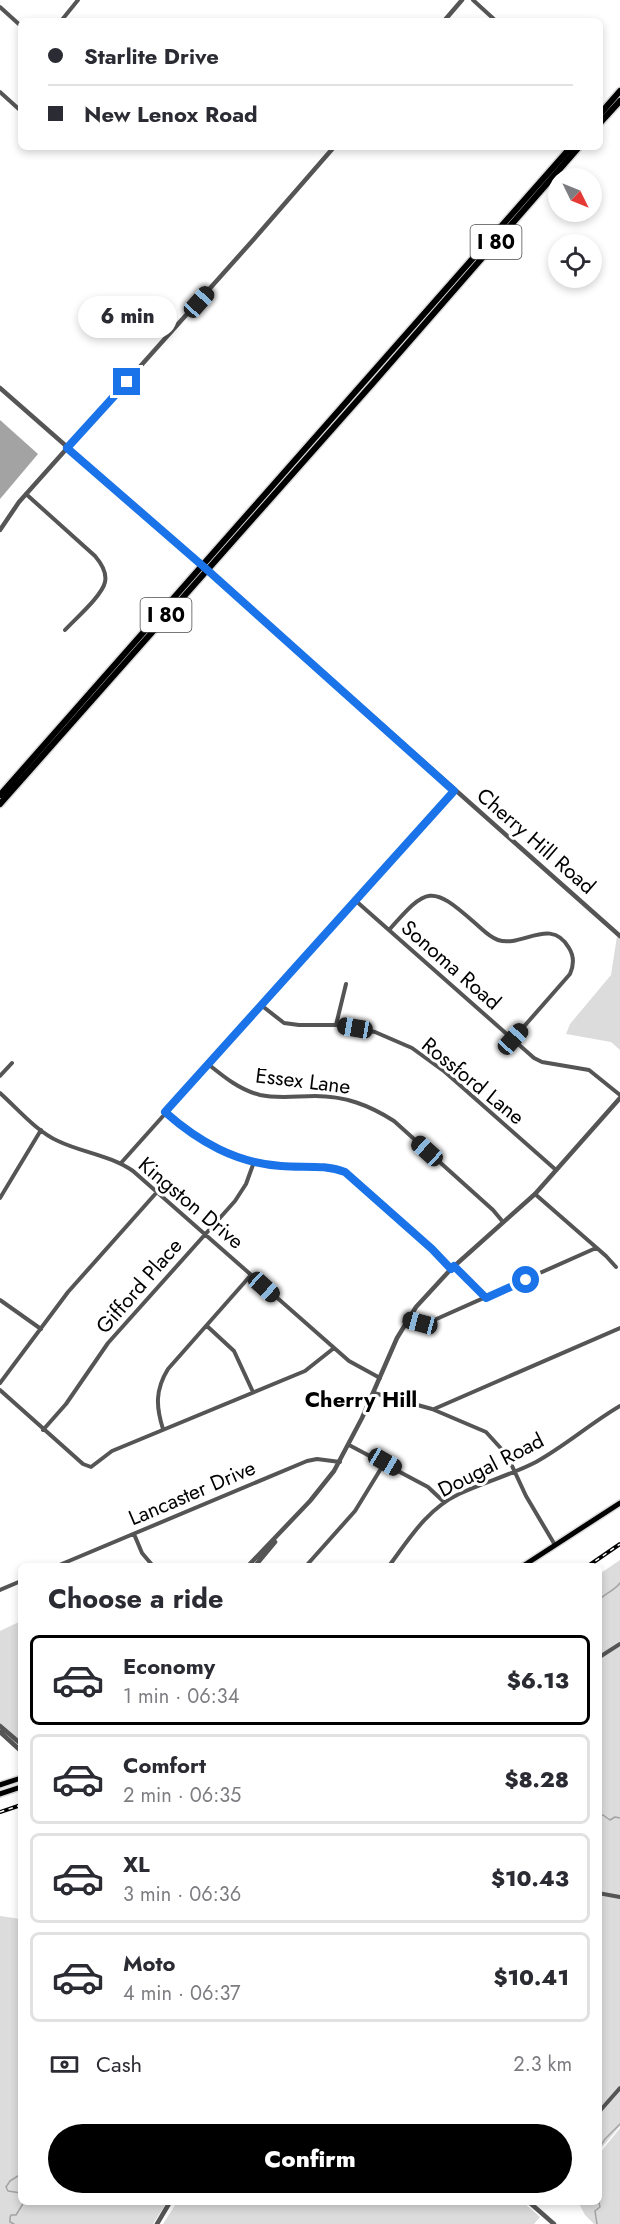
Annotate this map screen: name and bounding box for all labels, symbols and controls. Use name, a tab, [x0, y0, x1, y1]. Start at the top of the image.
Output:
text: Starlite Drive	[84, 40, 219, 72]
text: New Lenox Road	[84, 98, 258, 130]
north arrow	[548, 168, 602, 222]
map controls	[548, 168, 602, 288]
road number: I 80	[470, 225, 522, 259]
button: locate	[548, 234, 602, 288]
car	[180, 283, 218, 321]
callout: 6 min	[78, 295, 176, 337]
text: 6 min	[101, 302, 155, 331]
route end	[113, 368, 140, 395]
road number: I 80	[140, 598, 192, 632]
street label: Cherry Hill Road	[470, 781, 602, 901]
street label: Sonoma Road	[395, 913, 507, 1017]
car	[336, 1016, 374, 1040]
car	[494, 1020, 532, 1058]
street label: Rossford Lane	[415, 1030, 531, 1132]
street label: Essex Lane	[254, 1060, 352, 1102]
car	[408, 1132, 446, 1170]
street label: Kingston Drive	[132, 1150, 250, 1256]
street label: Gifford Place	[89, 1232, 189, 1340]
route start	[512, 1266, 539, 1293]
car	[245, 1268, 283, 1306]
car	[400, 1310, 440, 1336]
district label: Cherry Hill	[305, 1383, 417, 1415]
street label: Dougal Road	[433, 1425, 549, 1505]
car	[365, 1445, 405, 1479]
street label: Lancaster Drive	[124, 1453, 260, 1533]
text: Choose a ride	[48, 1579, 223, 1618]
text: Economy	[123, 1650, 215, 1682]
icon: car	[51, 1653, 105, 1707]
text: $6.13	[507, 1664, 569, 1696]
text: 1 min · 06:34	[123, 1682, 239, 1711]
text: Comfort	[123, 1749, 206, 1781]
icon: car	[51, 1752, 105, 1806]
text: $8.28	[504, 1763, 569, 1795]
text: 2 min · 06:35	[123, 1781, 241, 1810]
text: XL	[123, 1848, 150, 1880]
icon: car	[51, 1851, 105, 1905]
text: $10.43	[491, 1862, 569, 1894]
text: 3 min · 06:36	[123, 1880, 241, 1909]
text: Moto	[123, 1947, 176, 1979]
icon: car	[51, 1950, 105, 2004]
text: $10.41	[494, 1961, 569, 1993]
text: 4 min · 06:37	[123, 1979, 241, 2008]
icon: cash	[48, 2048, 81, 2081]
text: Cash	[96, 2048, 142, 2080]
text: 2.3 km	[513, 2050, 572, 2079]
button: Confirm	[48, 2124, 572, 2193]

